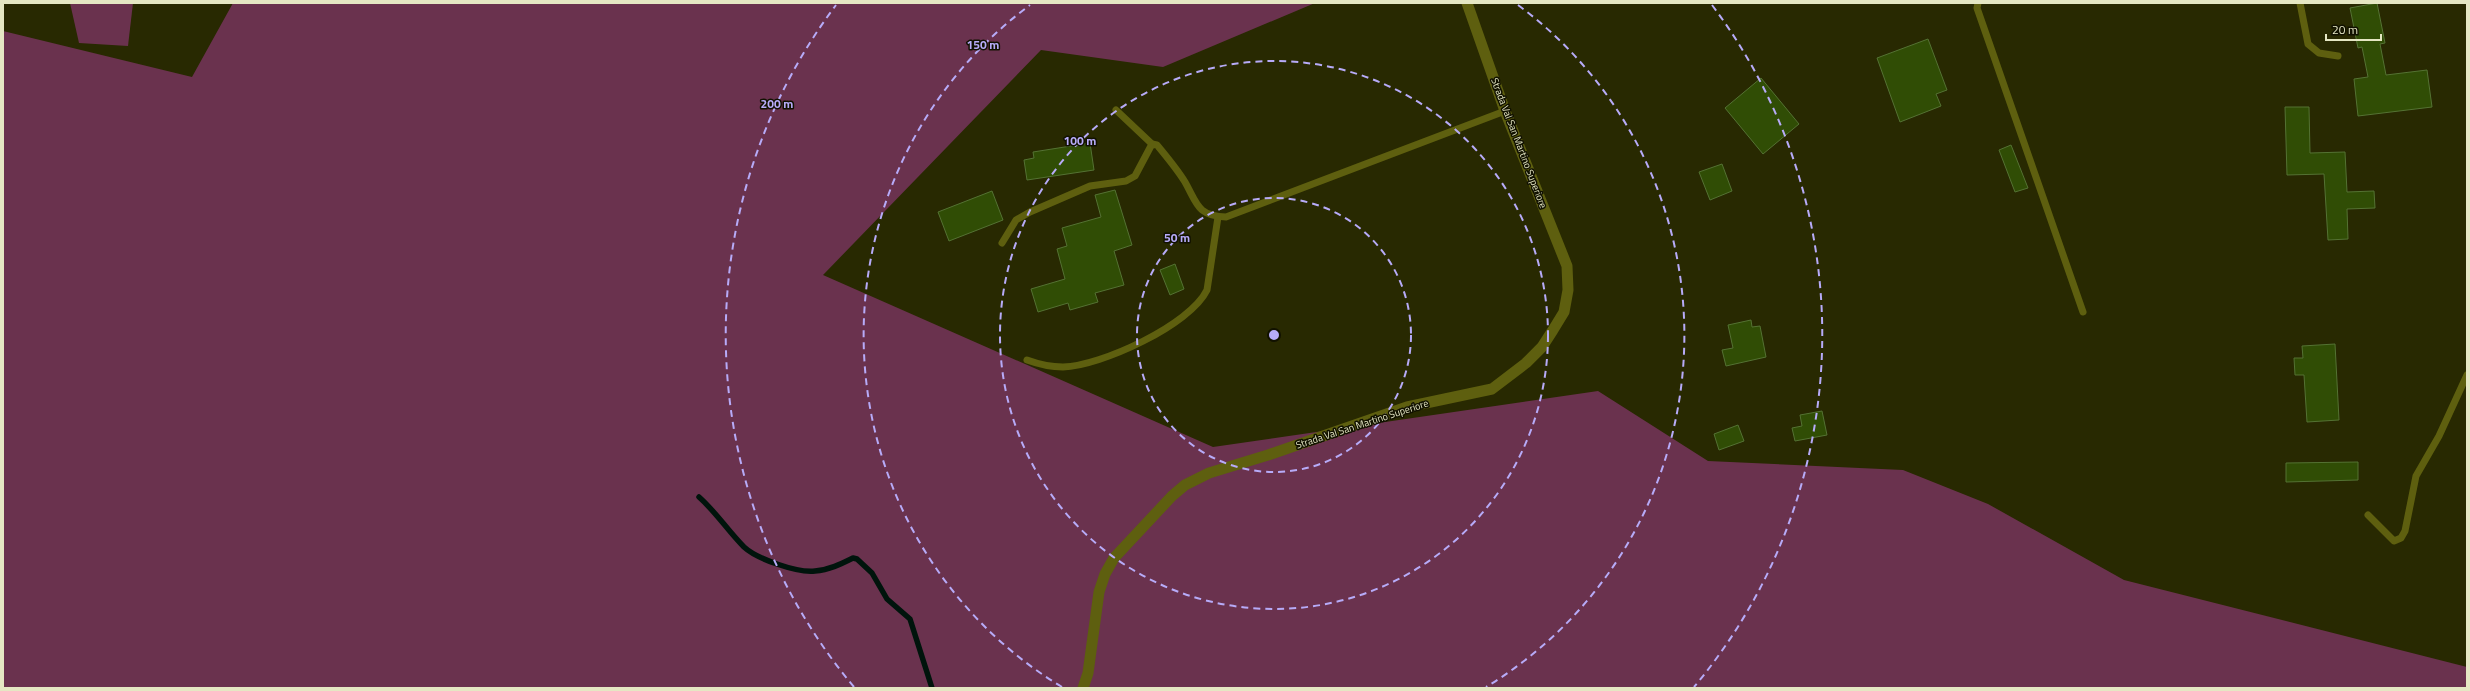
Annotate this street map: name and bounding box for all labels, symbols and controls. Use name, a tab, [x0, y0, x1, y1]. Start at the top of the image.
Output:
scale bar	[2326, 16, 2381, 42]
text: 20 m	[2332, 20, 2358, 39]
text: 150 m	[967, 35, 999, 54]
street label: Strada Val San Martino Superiore	[1487, 76, 1551, 210]
text: 200 m	[761, 94, 793, 113]
text: 100 m	[1064, 131, 1096, 150]
text: 50 m	[1164, 228, 1190, 247]
centre of rings	[1267, 328, 1281, 342]
street label: Strada Val San Martino Superiore	[1294, 395, 1430, 453]

